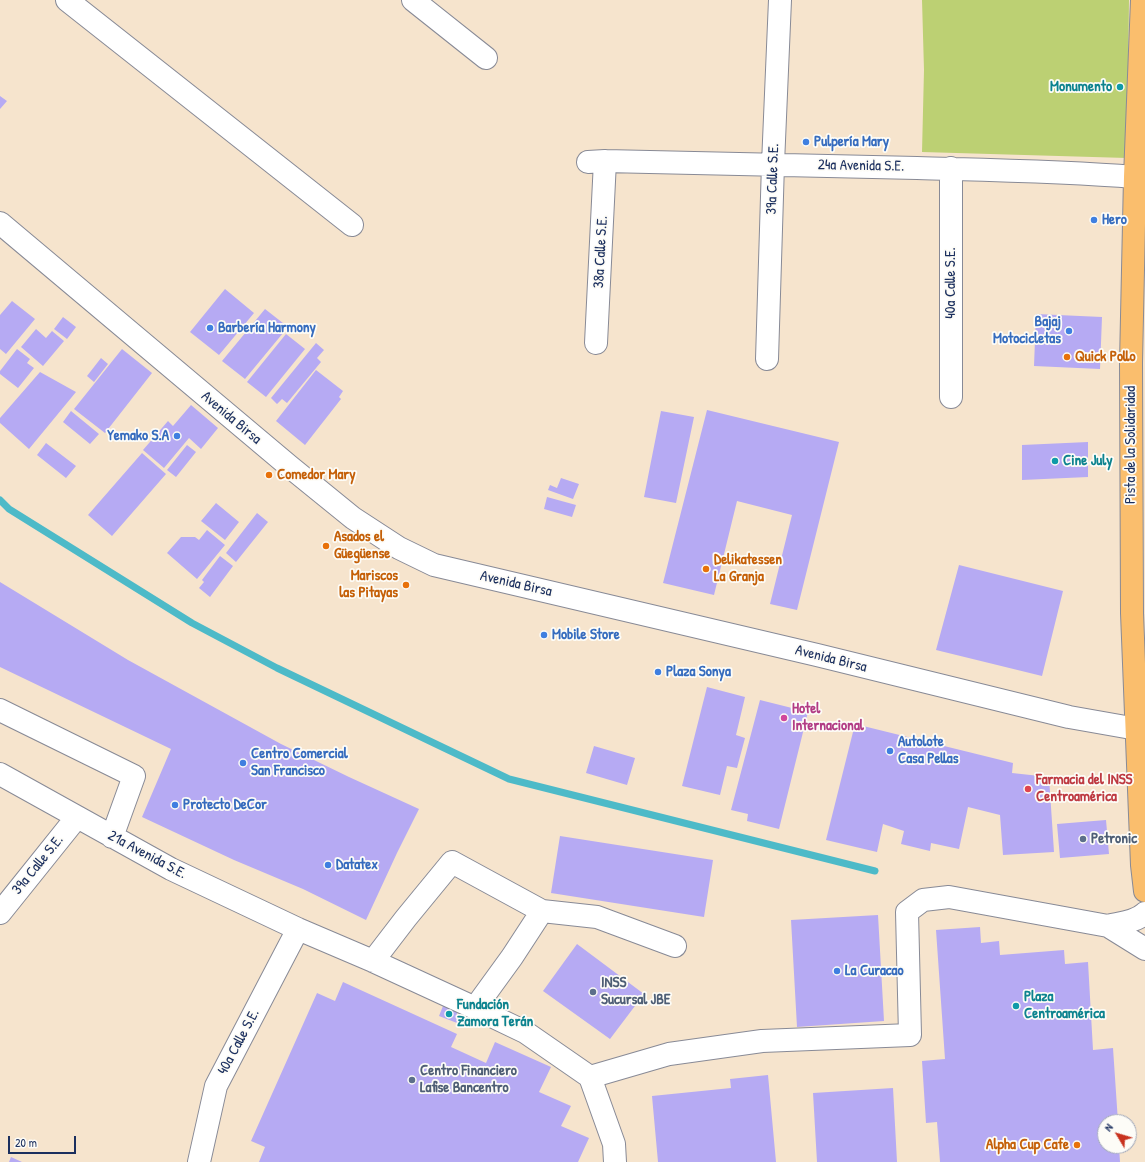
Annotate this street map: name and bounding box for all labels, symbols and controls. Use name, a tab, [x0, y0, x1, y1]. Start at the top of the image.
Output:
place label: Monumento	[1050, 78, 1112, 96]
marker: Monumento	[1115, 82, 1125, 92]
place label: Pulpería Mary	[814, 133, 889, 151]
marker: Pulpería Mary	[801, 137, 811, 147]
street label: 39a Calle S.E.	[763, 143, 783, 215]
street label: 24a Avenida S.E.	[818, 156, 904, 176]
place label: Hero	[1102, 211, 1127, 229]
street label: 38a Calle S.E.	[590, 215, 612, 289]
marker: Hero	[1089, 215, 1099, 225]
street label: 40a Calle S.E.	[942, 247, 960, 319]
place label: Bajaj Motocicletas	[993, 313, 1061, 348]
place label: Barbería Harmony	[218, 319, 316, 337]
marker: Barbería Harmony	[205, 323, 215, 333]
marker: Bajaj Motocicletas	[1064, 326, 1074, 336]
place label: Quick Pollo	[1075, 348, 1135, 366]
marker: Quick Pollo	[1062, 352, 1072, 362]
street label: Pista de la Solidaridad	[1122, 386, 1140, 504]
street label: Avenida Birsa	[197, 388, 265, 448]
place label: Yemako S.A	[107, 427, 169, 445]
marker: Yemako S.A	[172, 431, 182, 441]
place label: Cine July	[1063, 452, 1113, 470]
marker: Cine July	[1050, 456, 1060, 466]
place label: Comedor Mary	[277, 466, 355, 484]
marker: Comedor Mary	[264, 470, 274, 480]
place label: Asados el Güegüense	[334, 528, 390, 563]
marker: Asados el Güegüense	[321, 541, 331, 551]
place label: Delikatessen La Granja	[714, 551, 782, 586]
marker: Delikatessen La Granja	[701, 564, 711, 574]
place label: Mariscos las Pitayas	[339, 567, 398, 602]
street label: Avenida Birsa	[478, 567, 554, 601]
marker: Mariscos las Pitayas	[401, 580, 411, 590]
place label: Mobile Store	[552, 626, 620, 644]
marker: Mobile Store	[539, 630, 549, 640]
street label: Avenida Birsa	[793, 641, 869, 677]
place label: Plaza Sonya	[666, 663, 731, 681]
marker: Plaza Sonya	[653, 667, 663, 677]
place label: Hotel Internacional	[792, 700, 864, 735]
marker: Hotel Internacional	[779, 713, 789, 723]
place label: Autolote Casa Pellas	[898, 733, 959, 768]
place label: Centro Comercial San Francisco	[251, 745, 348, 780]
marker: Autolote Casa Pellas	[885, 746, 895, 756]
marker: Centro Comercial San Francisco	[238, 758, 248, 768]
place label: Farmacia del INSS Centroamérica	[1036, 771, 1132, 806]
marker: Farmacia del INSS Centroamérica	[1023, 784, 1033, 794]
place label: Protecto DeCor	[183, 796, 267, 814]
marker: Protecto DeCor	[170, 800, 180, 810]
street label: 21a Avenida S.E.	[105, 827, 189, 883]
place label: Petronic	[1091, 830, 1137, 848]
street label: 39a Calle S.E.	[9, 832, 67, 898]
marker: Petronic	[1078, 834, 1088, 844]
place label: Datatex	[336, 856, 378, 874]
marker: Datatex	[323, 860, 333, 870]
place label: La Curacao	[845, 962, 904, 980]
marker: La Curacao	[832, 966, 842, 976]
place label: INSS Sucursal JBE	[601, 974, 670, 1009]
marker: INSS Sucursal JBE	[588, 987, 598, 997]
place label: Plaza Centroamérica	[1024, 988, 1105, 1023]
place label: Fundación Zamora Terán	[457, 996, 533, 1031]
marker: Plaza Centroamérica	[1011, 1001, 1021, 1011]
street label: 40a Calle S.E.	[214, 1006, 264, 1078]
marker: Fundación Zamora Terán	[444, 1009, 454, 1019]
place label: Centro Financiero Lafise Bancentro	[420, 1062, 517, 1097]
marker: Centro Financiero Lafise Bancentro	[407, 1075, 417, 1085]
north arrow	[1097, 1114, 1137, 1154]
text: N	[1101, 1121, 1116, 1134]
scale bar	[10, 1128, 78, 1154]
text: 20 m	[15, 1134, 37, 1151]
place label: Alpha Cup Cafe	[986, 1136, 1069, 1154]
marker: Alpha Cup Cafe	[1072, 1140, 1082, 1150]

